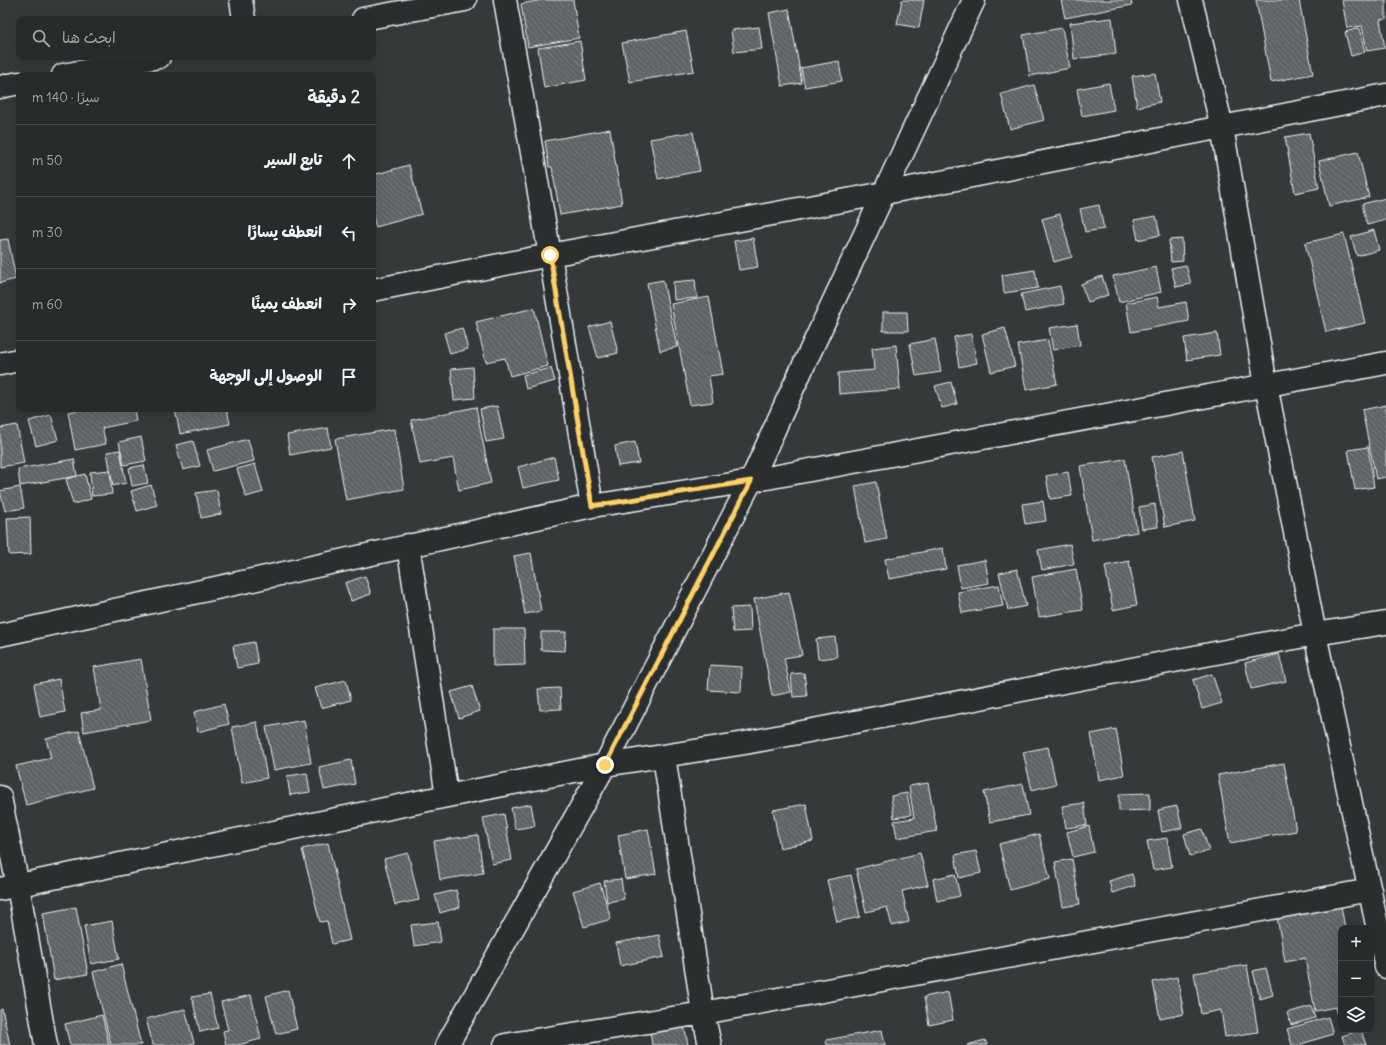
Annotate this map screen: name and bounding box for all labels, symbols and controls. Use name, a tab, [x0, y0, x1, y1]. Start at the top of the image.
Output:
search box	[16, 16, 376, 60]
icon: search	[30, 27, 52, 49]
text: ابحث هنا	[62, 28, 116, 47]
text: 2 دقيقة	[307, 86, 360, 108]
text: سيرًا · 140 m	[32, 89, 99, 106]
text: تابع السير	[265, 150, 322, 169]
icon: ahead	[338, 150, 360, 172]
text: 50 m	[32, 152, 63, 169]
text: انعطف يسارًا	[248, 222, 322, 241]
icon: left	[338, 222, 360, 244]
text: 30 m	[32, 224, 62, 241]
route start	[541, 246, 559, 264]
text: انعطف يمينًا	[251, 294, 322, 313]
icon: right	[338, 294, 360, 316]
text: 60 m	[32, 296, 63, 313]
text: الوصول إلى الوجهة	[209, 366, 322, 385]
icon: arrive	[338, 366, 360, 388]
route end	[596, 756, 614, 774]
map controls	[1338, 925, 1374, 1033]
button: +	[1338, 925, 1374, 961]
button: −	[1338, 961, 1374, 997]
button: layers	[1338, 997, 1374, 1033]

